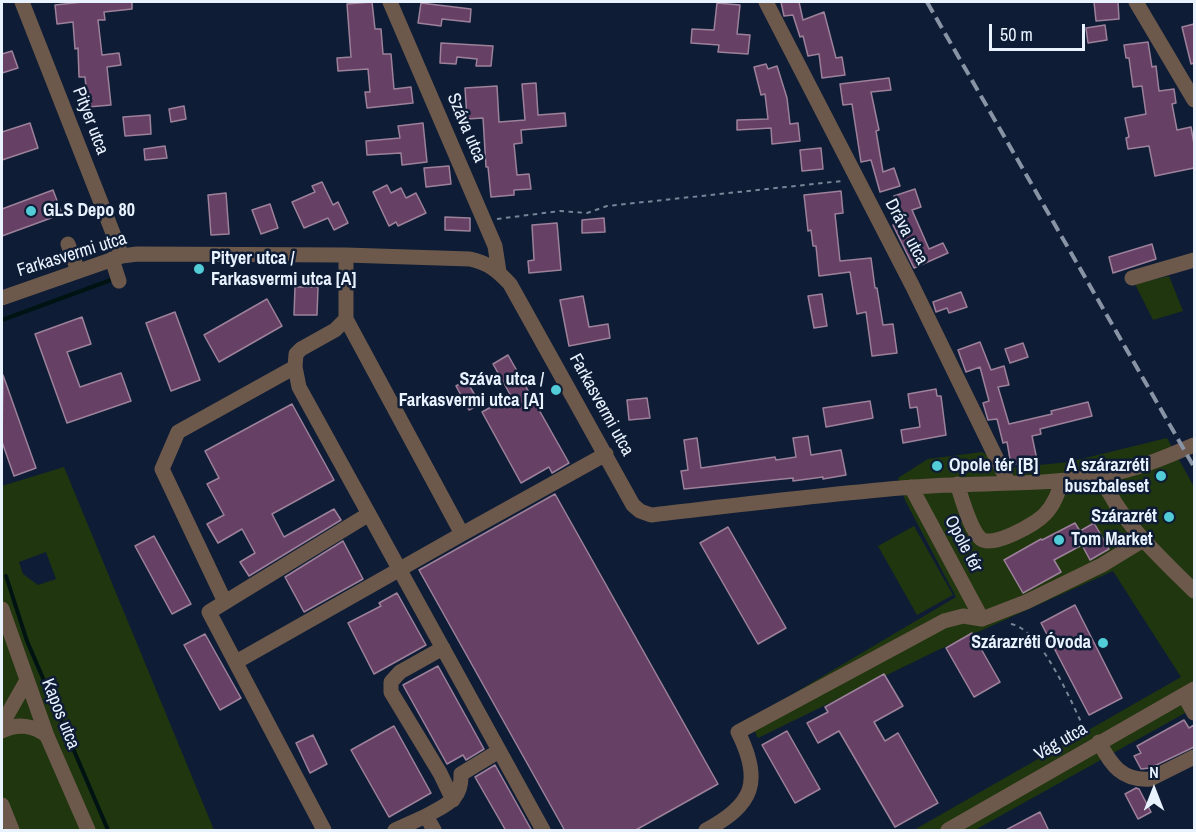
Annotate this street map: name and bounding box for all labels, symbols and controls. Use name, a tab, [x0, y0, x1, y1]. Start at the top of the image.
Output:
scale bar	[992, 12, 1088, 50]
text: 50 m	[1000, 22, 1033, 47]
street label: Pityer utca	[67, 84, 113, 158]
street label: Száva utca	[442, 90, 490, 166]
street label: Dráva utca	[880, 195, 932, 269]
place label: GLS Depo 80	[43, 200, 135, 222]
marker: GLS Depo 80	[24, 204, 38, 218]
street label: Farkasvermi utca	[15, 228, 129, 282]
place label: Pityer utca / Farkasvermi utca [A]	[211, 248, 356, 290]
marker: Pityer utca / Farkasvermi utca [A]	[192, 262, 206, 276]
street label: Farkasvermi utca	[564, 350, 638, 460]
place label: Száva utca / Farkasvermi utca [A]	[399, 369, 544, 412]
marker: Száva utca / Farkasvermi utca [A]	[549, 383, 563, 397]
place label: Opole tér [B]	[949, 455, 1038, 477]
place label: A szárazréti buszbaleset	[1065, 455, 1149, 498]
marker: Opole tér [B]	[930, 459, 944, 473]
marker: A szárazréti buszbaleset	[1154, 469, 1168, 483]
place label: Szárazrét	[1091, 506, 1157, 528]
marker: Szárazrét	[1162, 510, 1176, 524]
street label: Opole tér	[939, 512, 987, 576]
place label: Tom Market	[1071, 529, 1153, 551]
marker: Tom Market	[1052, 533, 1066, 547]
place label: Szárazréti Óvoda	[971, 632, 1091, 654]
marker: Szárazréti Óvoda	[1096, 636, 1110, 650]
street label: Kapos utca	[36, 676, 84, 752]
street label: Vág utca	[1031, 718, 1091, 766]
north arrow	[1124, 760, 1184, 820]
text: N	[1149, 761, 1159, 783]

